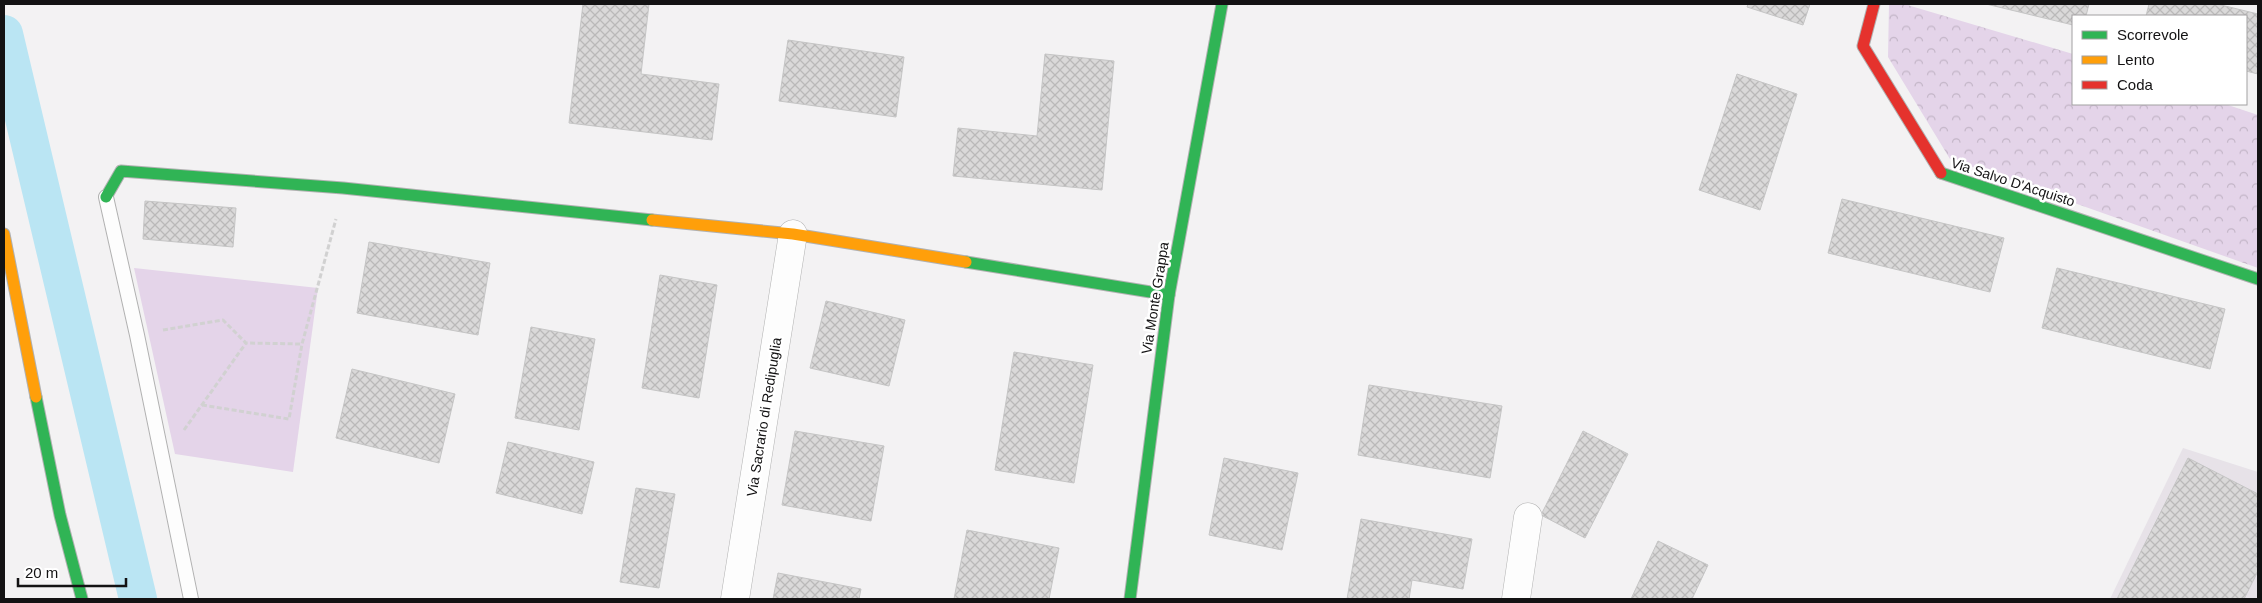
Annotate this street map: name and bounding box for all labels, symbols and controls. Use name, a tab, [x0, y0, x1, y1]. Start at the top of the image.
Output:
legend	[2072, 15, 2247, 105]
text: Scorrevole	[2117, 26, 2189, 43]
text: Lento	[2117, 51, 2155, 68]
text: Coda	[2117, 76, 2154, 93]
street label: Via Salvo D'Acquisto	[1949, 154, 2077, 210]
street label: Via Monte Grappa	[1138, 241, 1172, 355]
street label: Via Sacrario di Redipuglia	[744, 336, 785, 498]
scale bar	[18, 556, 125, 588]
text: 20 m	[25, 564, 58, 581]

